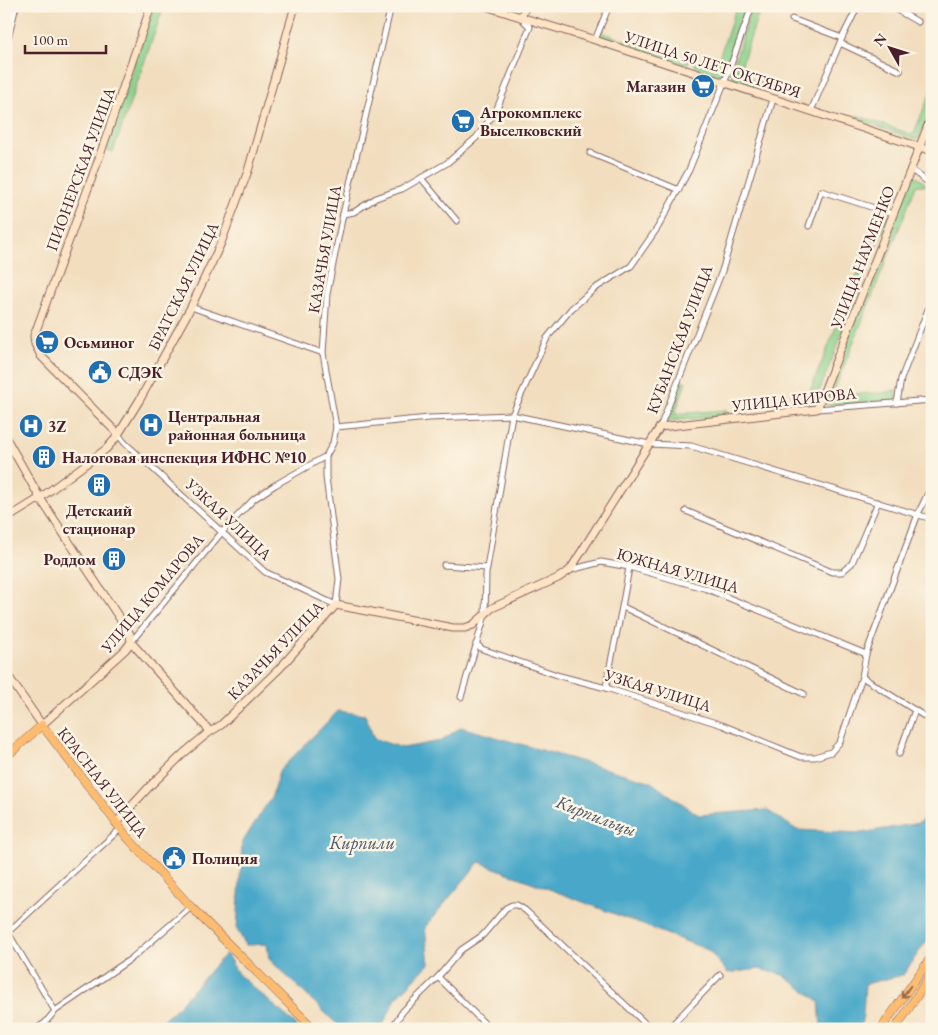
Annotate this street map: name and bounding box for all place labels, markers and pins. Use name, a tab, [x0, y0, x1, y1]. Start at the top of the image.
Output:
supermarket icon: Магазин	[690, 73, 716, 99]
place label: Магазин	[626, 76, 686, 97]
place label: Агрокомплекс Выселковский	[479, 102, 582, 141]
supermarket icon: Агрокомплекс Выселковский	[450, 108, 476, 134]
supermarket icon: Осьминог	[34, 329, 60, 355]
place label: Осьминог	[64, 332, 135, 353]
public building icon: СДЭК	[87, 359, 113, 385]
place label: СДЭК	[118, 362, 163, 383]
place label: Центральная районная больница	[168, 406, 307, 445]
hospital icon: Центральная районная больница	[138, 412, 164, 438]
hospital icon: 3Z	[18, 413, 44, 439]
place label: 3Z	[48, 416, 66, 437]
building icon: Налоговая инспекция ИФНС №10	[31, 444, 57, 470]
place label: Налоговая инспекция ИФНС №10	[62, 447, 307, 468]
building icon: Детскаий стационар	[86, 472, 112, 498]
place label: Детскаий стационар	[63, 500, 136, 539]
building icon: Роддом	[101, 546, 127, 572]
place label: Роддом	[43, 549, 96, 570]
public building icon: Полиция	[161, 845, 187, 871]
place label: Полиция	[192, 848, 258, 869]

